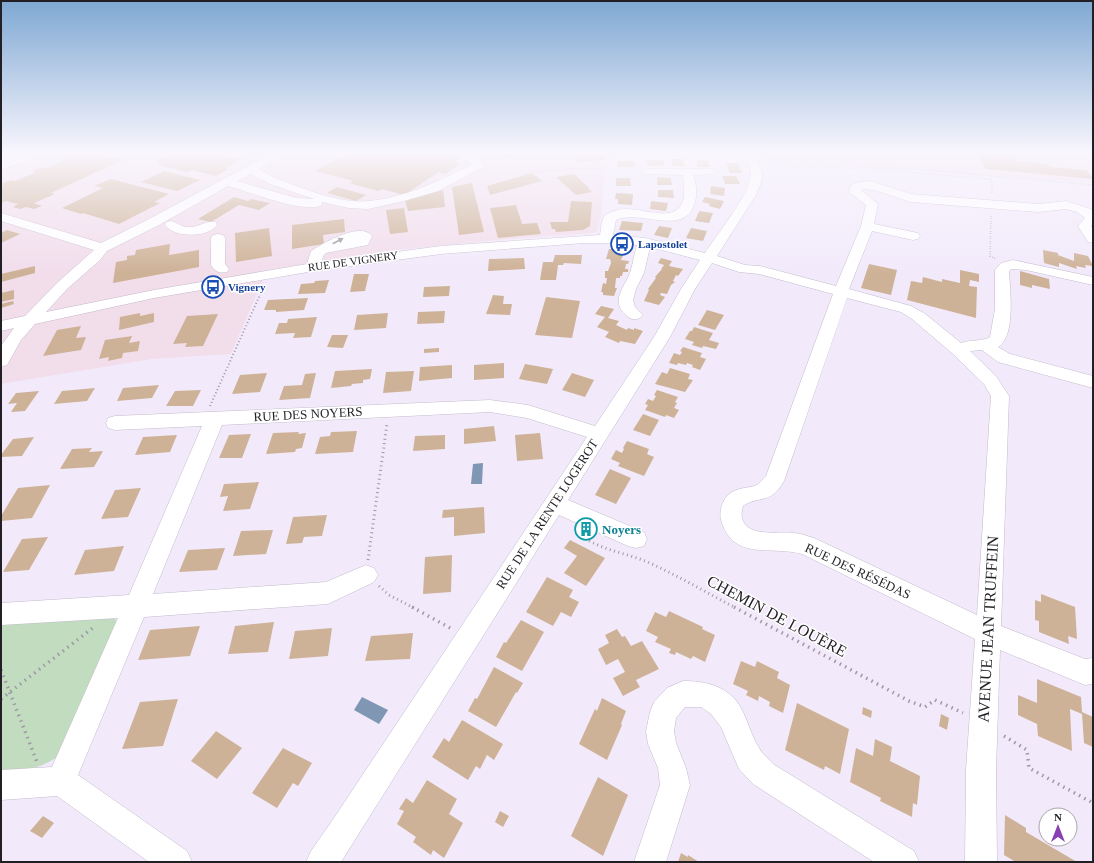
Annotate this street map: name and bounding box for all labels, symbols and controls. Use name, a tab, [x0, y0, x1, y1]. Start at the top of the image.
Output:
bus stop icon: Lapostolet	[609, 231, 635, 257]
one-way arrow	[332, 237, 343, 244]
place label: Lapostolet	[638, 238, 688, 250]
street label: RUE DE VIGNERY	[307, 249, 399, 273]
bus stop icon: Vignery	[200, 274, 226, 300]
place label: Vignery	[228, 281, 266, 293]
street label: RUE DES NOYERS	[253, 404, 363, 424]
street label: RUE DE LA RENTE LOGEROT	[493, 436, 601, 592]
building icon: Noyers	[573, 516, 599, 542]
place label: Noyers	[602, 522, 641, 537]
street label: AVENUE JEAN TRUFFEIN	[975, 535, 1001, 723]
street label: RUE DES RÉSÉDAS	[803, 540, 913, 602]
street label: CHEMIN DE LOUÈRE	[704, 571, 850, 660]
north arrow	[1038, 807, 1078, 847]
text: N	[1054, 811, 1062, 823]

